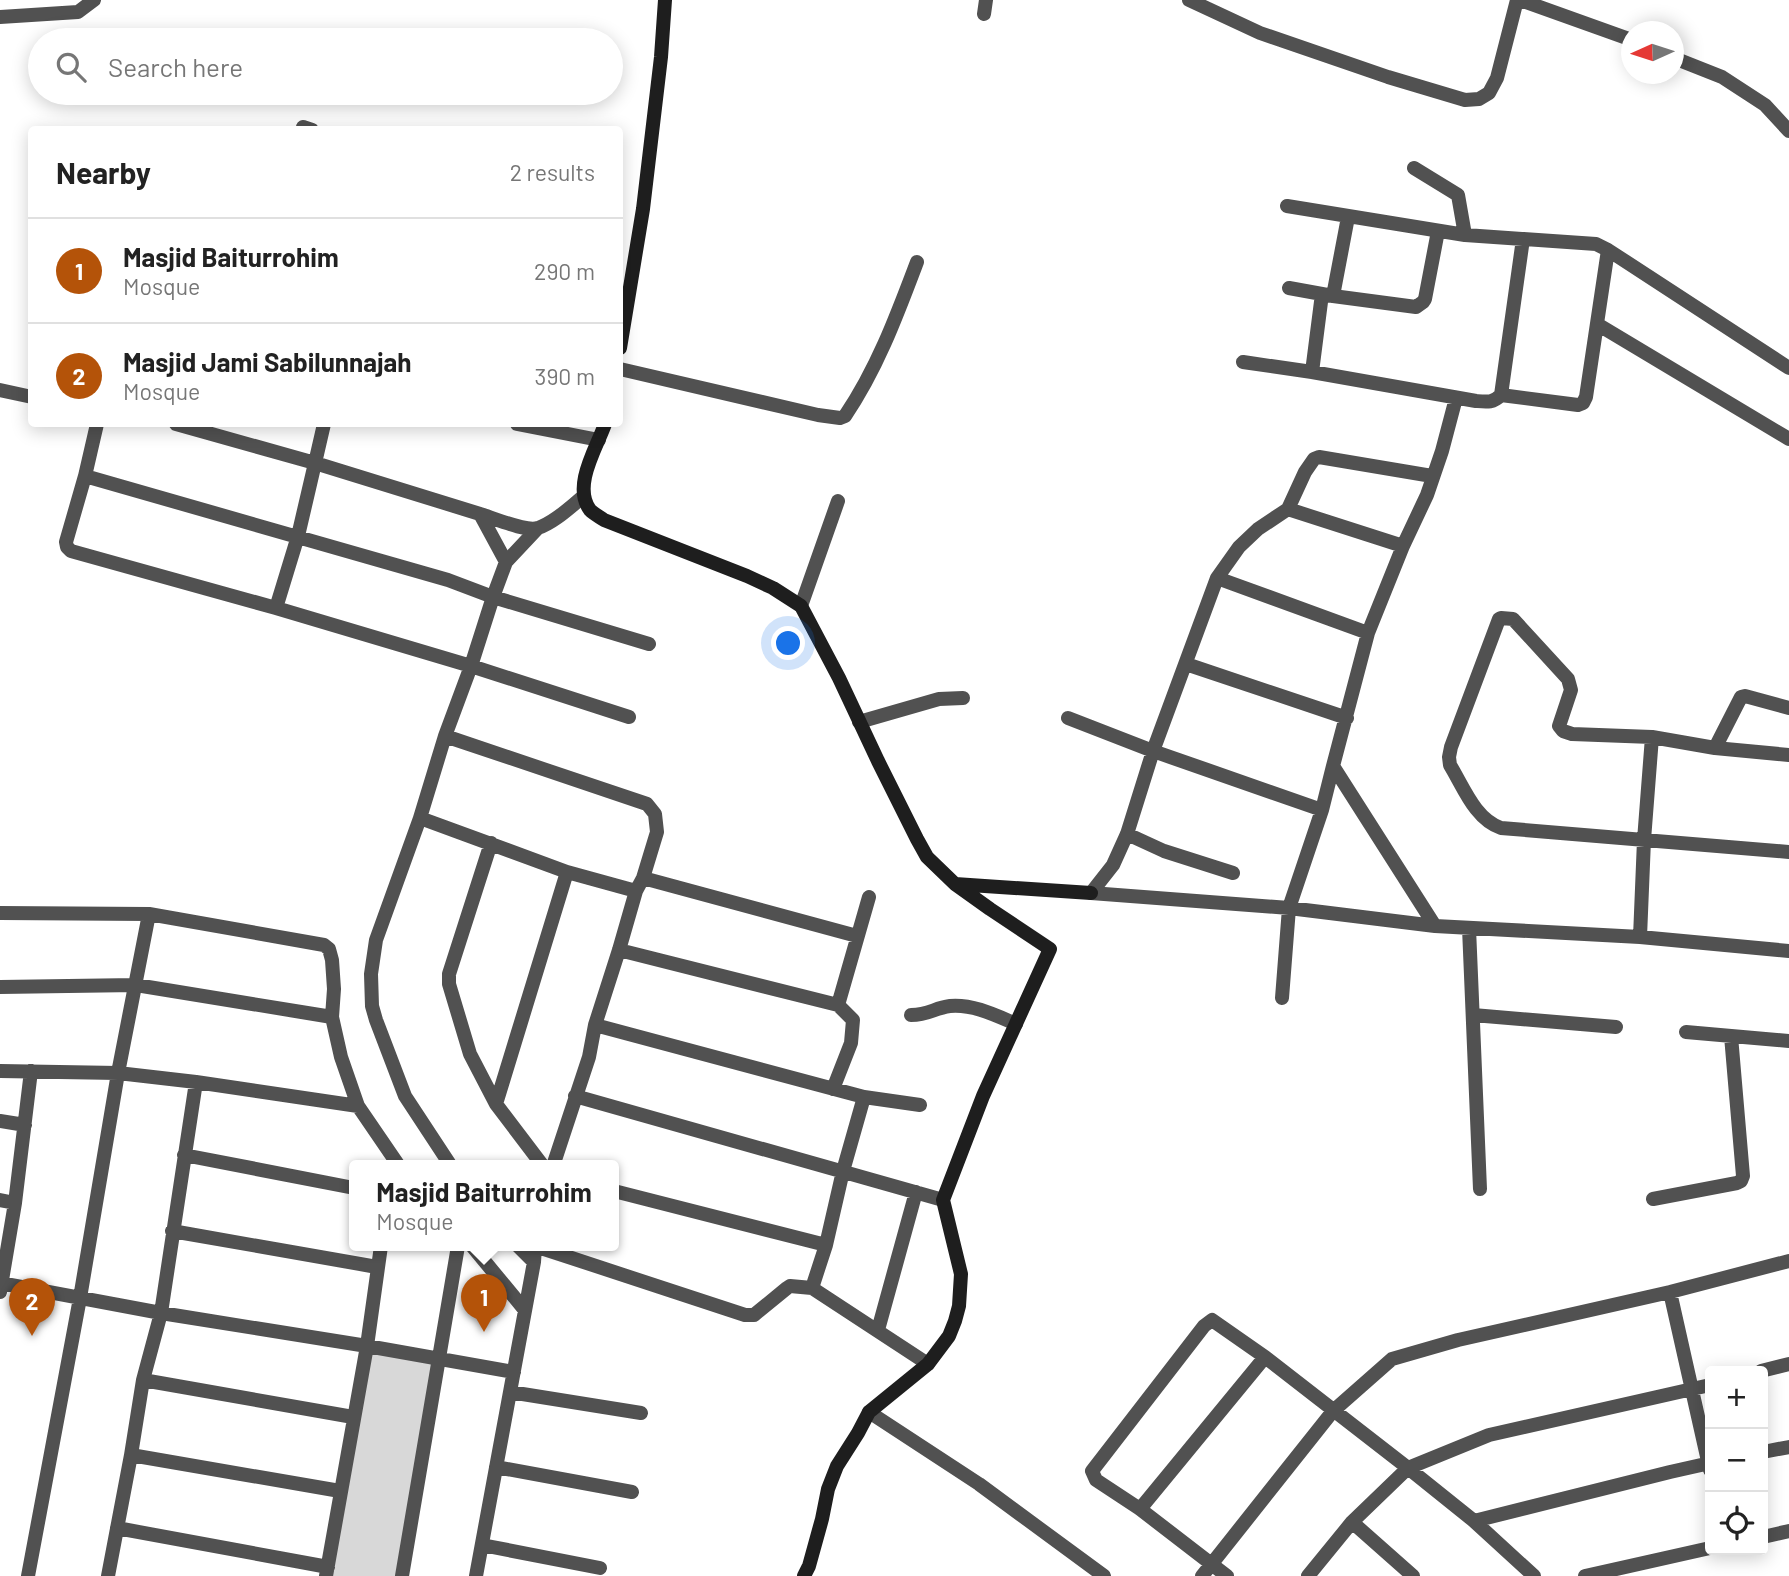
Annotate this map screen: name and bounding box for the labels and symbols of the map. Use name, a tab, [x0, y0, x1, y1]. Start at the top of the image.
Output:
north arrow	[1621, 21, 1684, 84]
your location	[771, 626, 805, 660]
pin: 1	[461, 1274, 507, 1332]
pin: 2	[9, 1278, 55, 1336]

